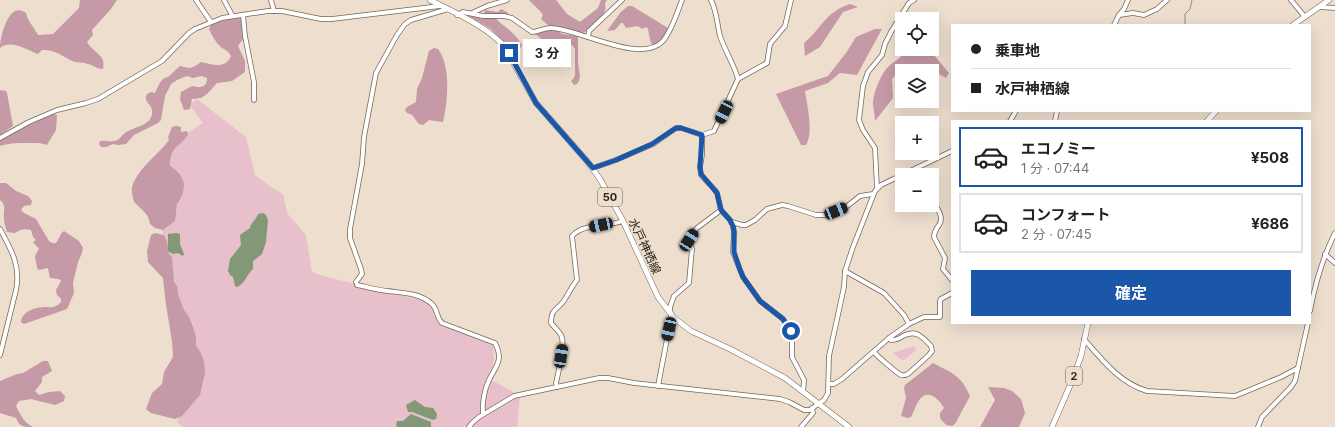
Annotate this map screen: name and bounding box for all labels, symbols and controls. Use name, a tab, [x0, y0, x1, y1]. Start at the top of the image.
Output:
map controls	[895, 12, 939, 212]
button: locate	[895, 12, 939, 56]
callout: 3 分	[523, 39, 571, 67]
text: 乗車地	[995, 41, 1040, 60]
route end	[500, 44, 518, 62]
text: 3 分	[535, 45, 559, 61]
button: layers	[895, 64, 939, 108]
text: 水戸神栖線	[995, 79, 1070, 98]
car	[713, 99, 735, 125]
button: +	[895, 116, 939, 160]
icon: car	[973, 139, 1009, 175]
text: エコノミー	[1021, 139, 1096, 158]
text: ¥508	[1251, 148, 1289, 167]
text: 1 分 · 07:44	[1021, 160, 1089, 176]
button: −	[895, 168, 939, 212]
road number: 50	[598, 188, 622, 206]
car	[823, 201, 849, 221]
icon: car	[973, 205, 1009, 241]
text: コンフォート	[1021, 205, 1111, 224]
text: ¥686	[1251, 214, 1289, 233]
street label: 水戸神栖線	[626, 216, 664, 276]
car	[588, 217, 614, 233]
text: 2 分 · 07:45	[1021, 226, 1092, 242]
car	[677, 227, 701, 253]
button: 確定	[971, 270, 1291, 316]
car	[661, 316, 677, 342]
route start	[782, 322, 800, 340]
car	[553, 343, 569, 369]
road number: 2	[1066, 367, 1082, 385]

